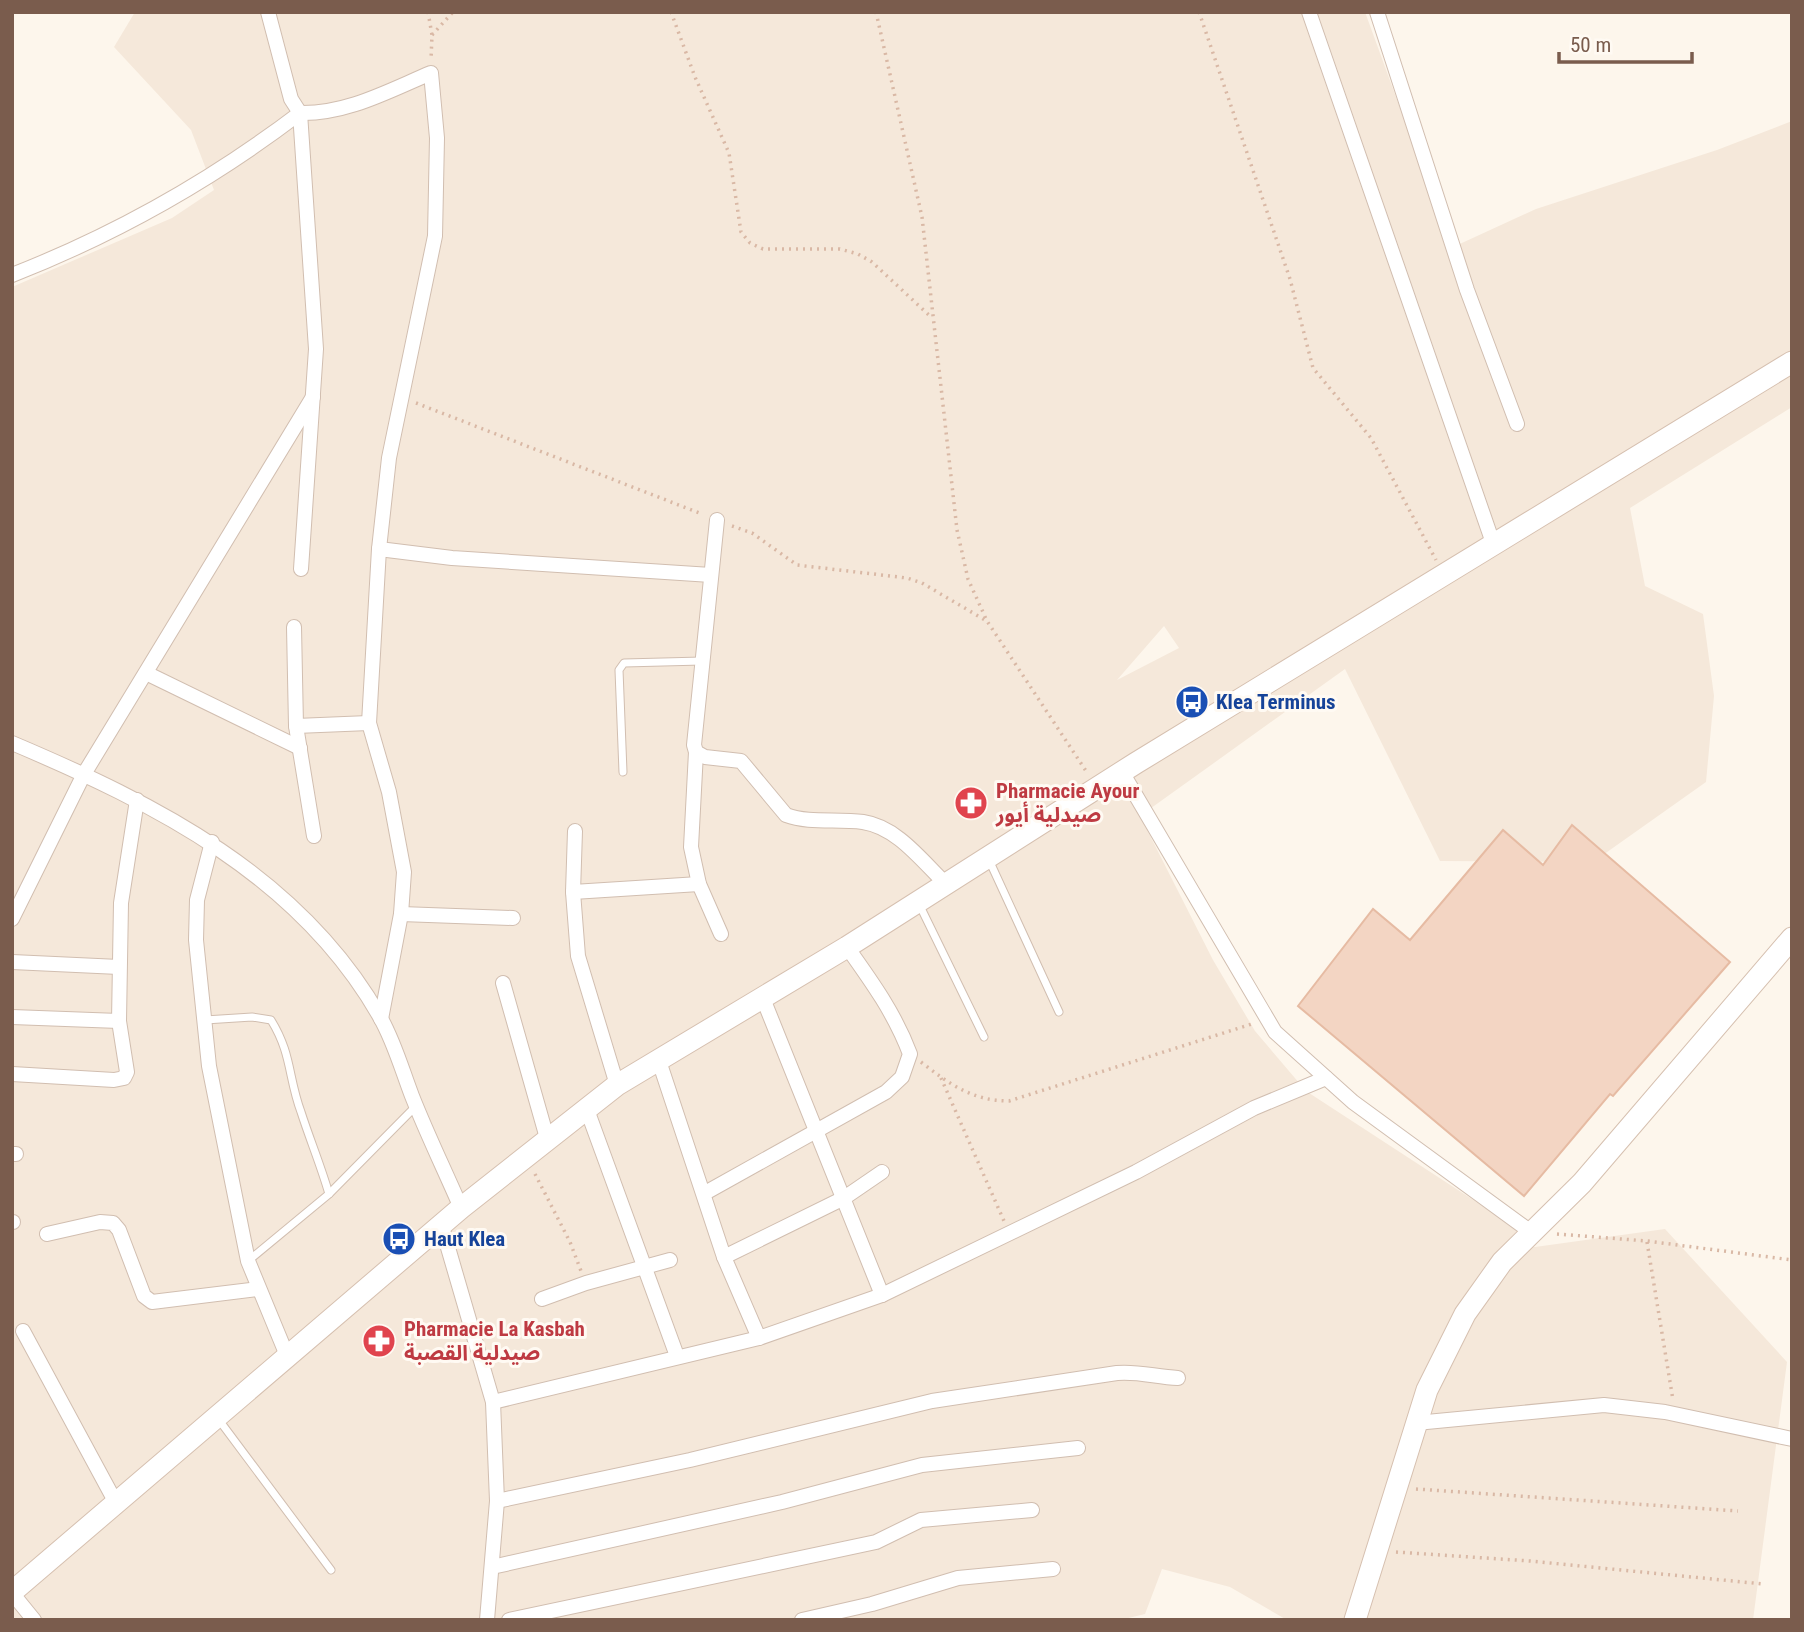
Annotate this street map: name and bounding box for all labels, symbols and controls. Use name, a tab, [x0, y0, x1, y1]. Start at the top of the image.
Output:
scale bar	[1559, 21, 1692, 65]
text: 50 m	[1570, 33, 1611, 57]
bus stop icon: Klea Terminus	[1173, 683, 1211, 721]
place label: Klea Terminus	[1216, 690, 1336, 714]
place label: Pharmacie Ayour صيدلية أيور	[995, 779, 1139, 827]
pharmacy icon: Pharmacie Ayour صيدلية أيور	[952, 784, 990, 822]
bus stop icon: Haut Klea	[380, 1220, 418, 1258]
place label: Haut Klea	[424, 1227, 505, 1251]
place label: Pharmacie La Kasbah صيدلية القصبة	[404, 1317, 585, 1365]
pharmacy icon: Pharmacie La Kasbah صيدلية القصبة	[360, 1322, 398, 1360]

